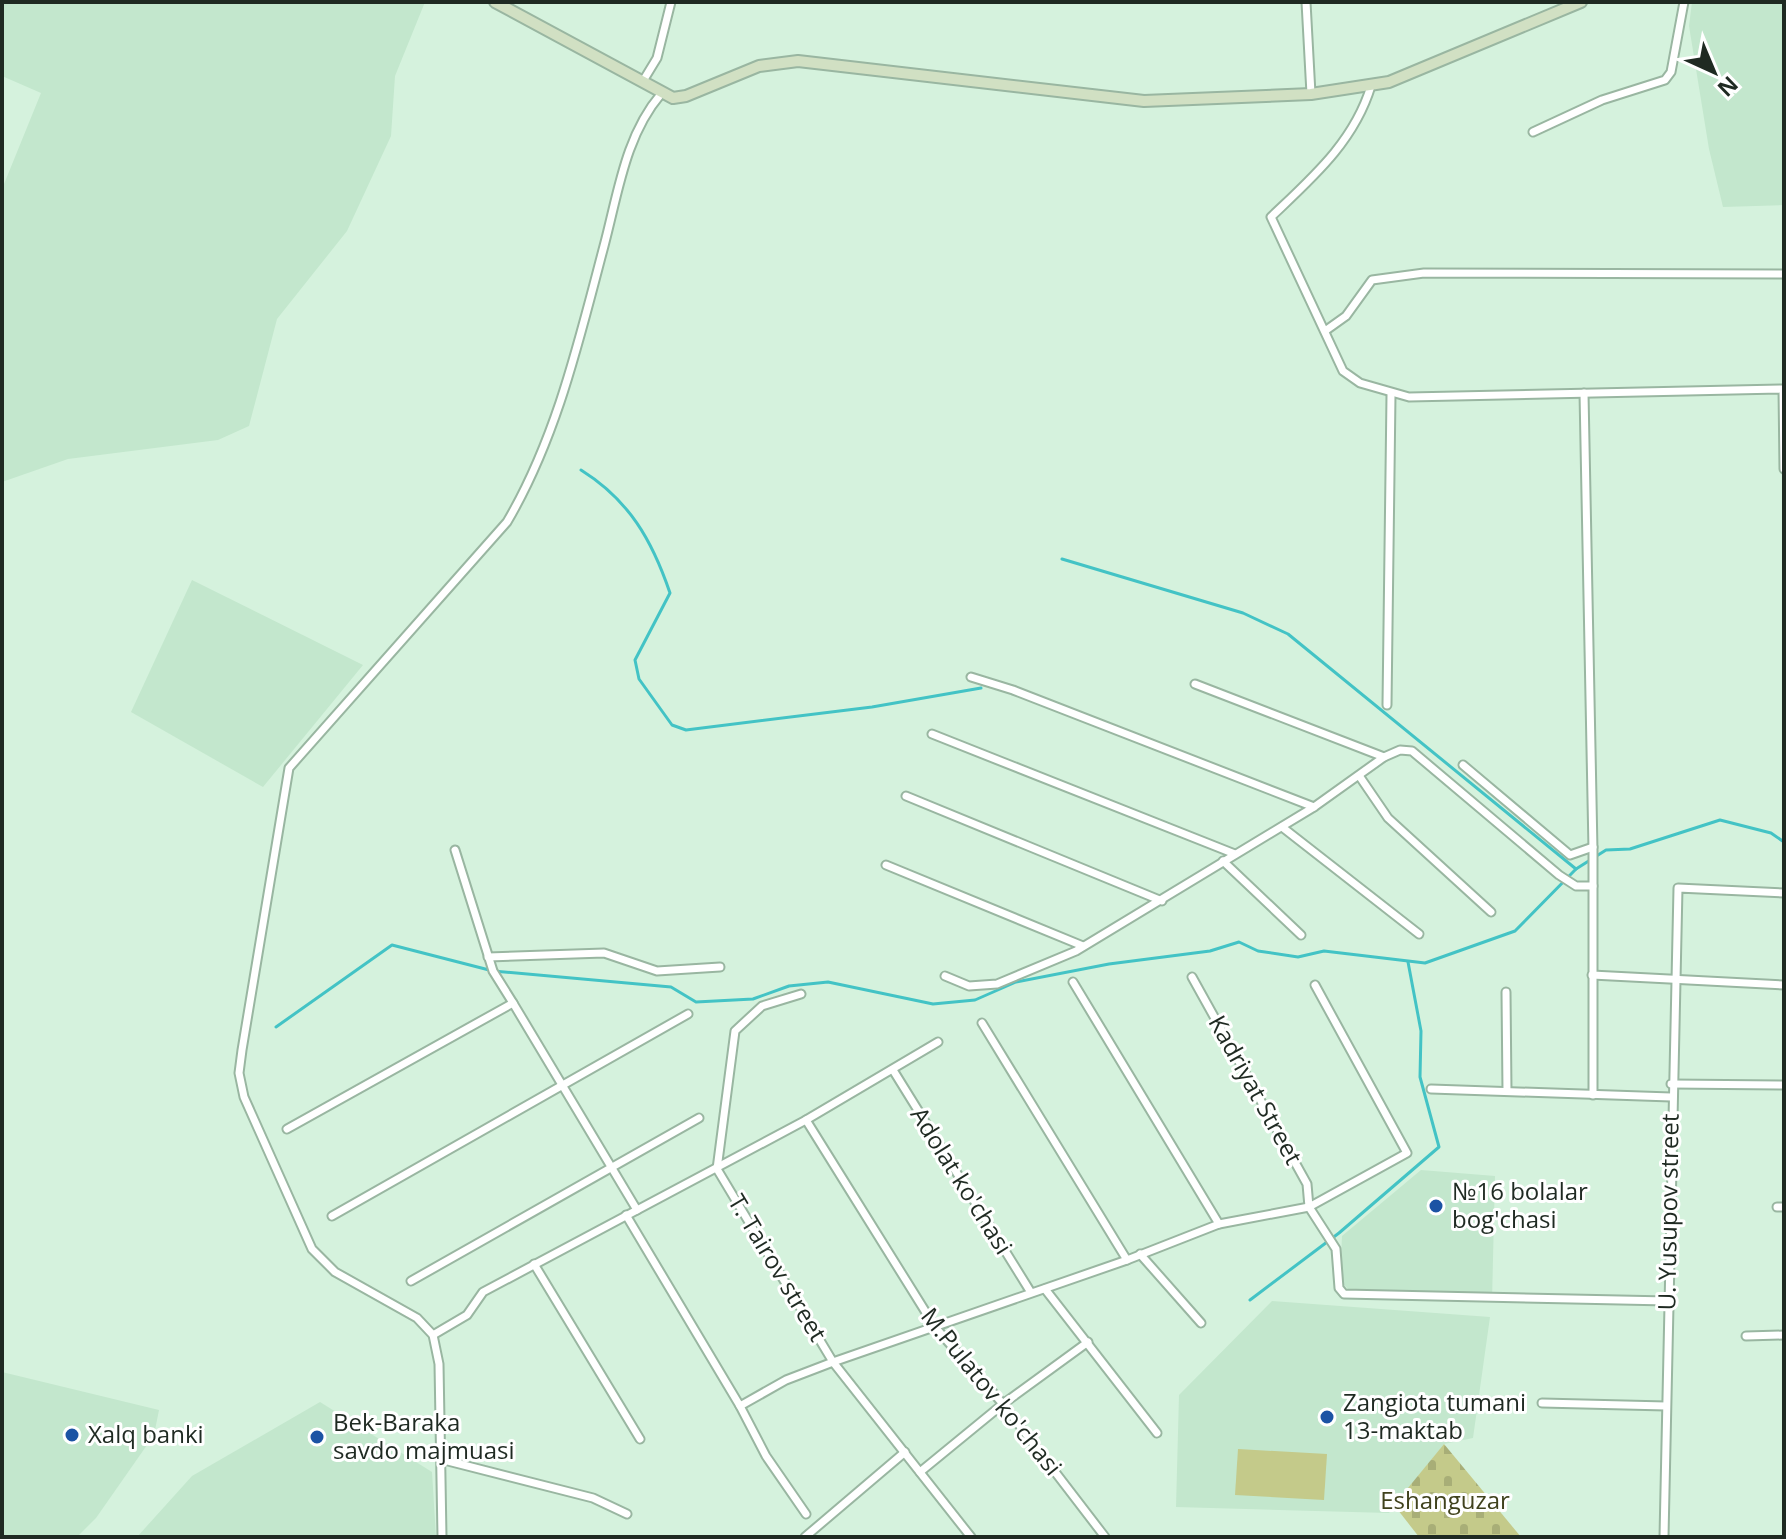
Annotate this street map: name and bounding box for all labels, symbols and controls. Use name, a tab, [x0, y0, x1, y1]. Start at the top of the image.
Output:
north arrow	[1674, 32, 1754, 112]
text: N	[1712, 70, 1745, 104]
street label: Kadriyat Street	[1202, 1009, 1311, 1170]
street label: Adolat ko'chasi	[904, 1100, 1021, 1260]
street label: U. Yusupov street	[1649, 1113, 1686, 1311]
place label: №16 bolalar bog'chasi	[1452, 1174, 1588, 1235]
street label: T. Tairov street	[721, 1188, 835, 1347]
marker: №16 bolalar bog'chasi	[1427, 1197, 1445, 1215]
street label: M.Pulatov ko'chasi	[914, 1300, 1070, 1482]
place label: Zangiota tumani 13-maktab	[1343, 1385, 1526, 1446]
place label: Bek-Baraka savdo majmuasi	[333, 1405, 515, 1466]
marker: Zangiota tumani 13-maktab	[1318, 1408, 1336, 1426]
place label: Xalq banki	[88, 1417, 204, 1450]
marker: Xalq banki	[63, 1426, 81, 1444]
marker: Bek-Baraka savdo majmuasi	[308, 1428, 326, 1446]
park label: Eshanguzar	[1380, 1483, 1510, 1516]

